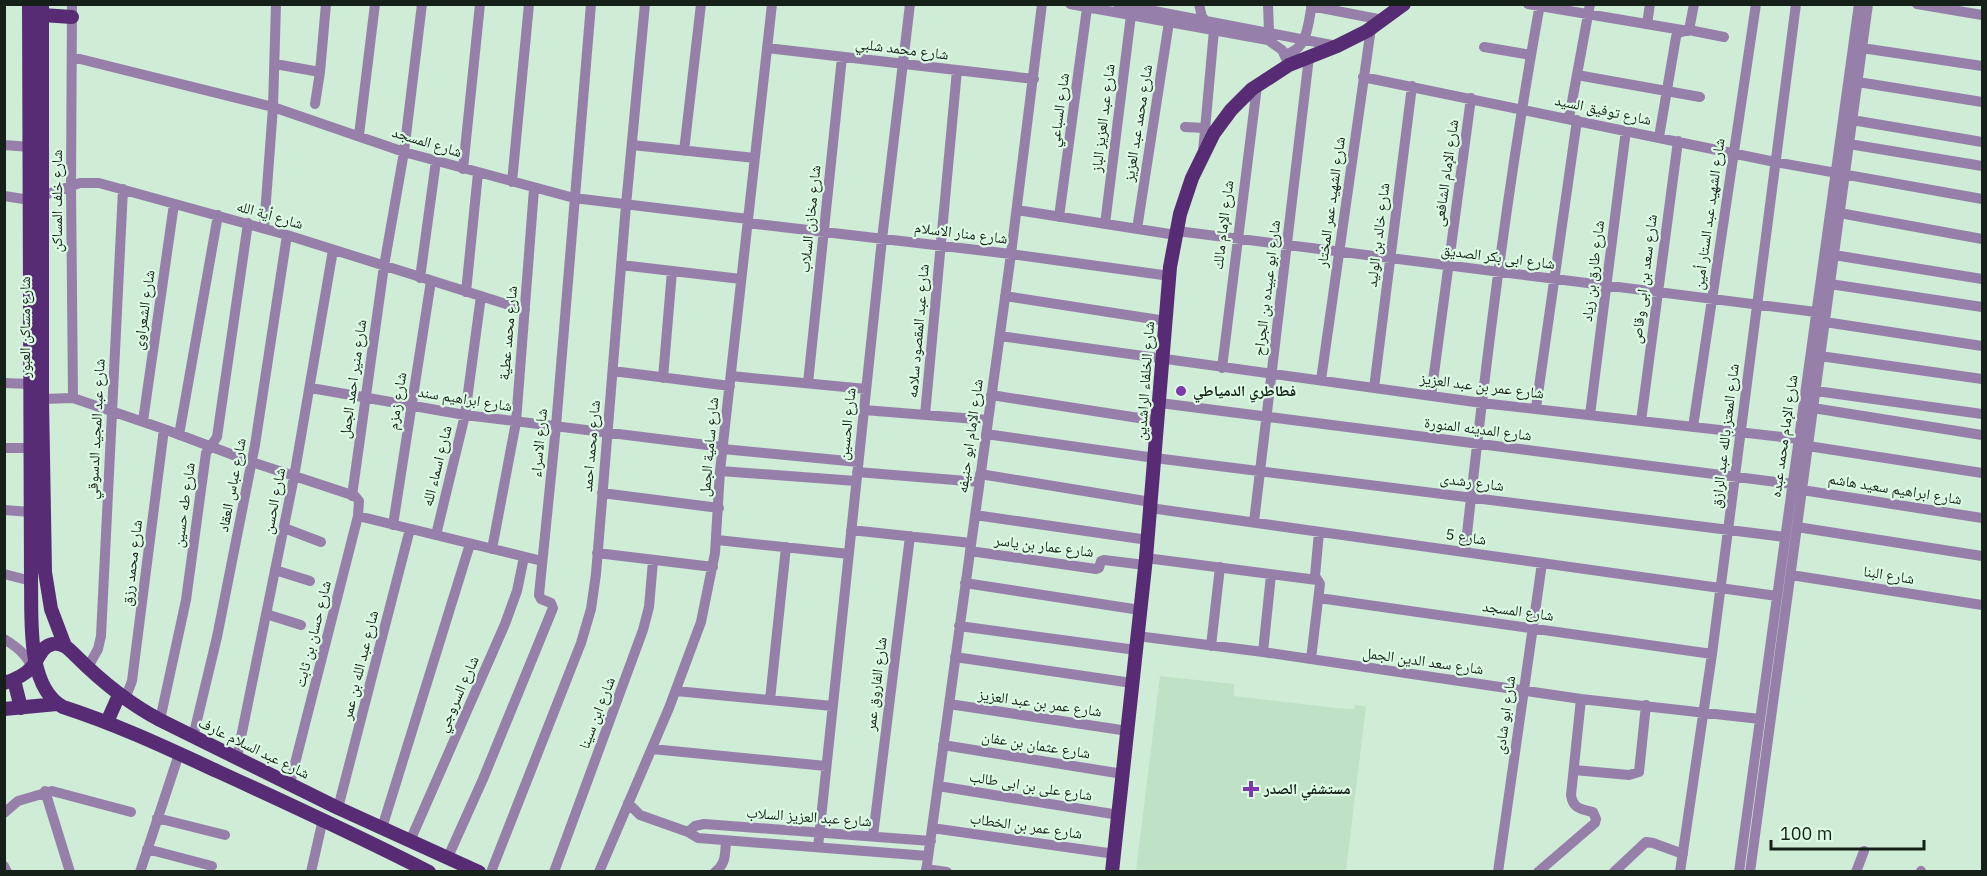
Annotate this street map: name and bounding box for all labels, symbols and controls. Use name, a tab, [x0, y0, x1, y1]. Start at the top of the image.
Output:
street label: شارع محمد شلبي	[854, 33, 950, 66]
street label: شارع عبد العزيز الباز	[1086, 62, 1120, 174]
street label: شارع محمد عبد العزيز	[1119, 63, 1157, 184]
street label: شارع السباعي	[1044, 71, 1076, 149]
street label: شارع توفيق السيد	[1553, 90, 1653, 130]
street label: شارع الإمام الشافعى	[1429, 118, 1463, 228]
street label: شارع المسجد	[390, 122, 464, 162]
street label: شارع الشهيد عمر المختار	[1312, 135, 1350, 270]
street label: شارع الشهيد عبد الستار أمين	[1688, 137, 1730, 291]
street label: شارع خلف المساكن	[47, 150, 67, 252]
street label: شارع مخازن السلاب	[794, 164, 826, 274]
street label: شارع الإمام مالك	[1208, 179, 1238, 271]
street label: شارع خالد بن الوليد	[1362, 181, 1394, 288]
street label: شارع أية الله	[234, 196, 306, 234]
street label: شارع سعد بن ابى وقاص	[1626, 213, 1662, 345]
street label: شارع منار الاسلام	[913, 217, 1009, 249]
street label: شارع ابو عبيده بن الجراح	[1249, 219, 1285, 357]
street label: شارع طارق بن زياد	[1577, 219, 1609, 323]
street label: شارع ابى بكر الصديق	[1440, 240, 1556, 274]
street label: شارع عبد المقصود سلامه	[902, 263, 934, 399]
street label: شارع الشعراوى	[128, 268, 160, 351]
street label: شارع مساكن العبور	[15, 276, 35, 379]
street label: شارع محمد عطية	[494, 285, 522, 381]
street label: شارع منير احمد الجمل	[335, 318, 371, 440]
street label: شارع الخلفاء الراشدين	[1131, 321, 1159, 441]
street label: شارع عبد المجيد الدسوقي	[82, 358, 111, 500]
street label: شارع المعتز بالله عبد الرازق	[1706, 362, 1744, 510]
street label: شارع عمر بن عبد العزيز	[1418, 368, 1545, 404]
street label: شارع زمزم	[383, 371, 411, 431]
street label: شارع الإمام محمد عبده	[1765, 373, 1803, 499]
street label: شارع الإمام ابو حنيفه	[952, 378, 988, 494]
place label: فطاطري الدمياطي	[1193, 381, 1296, 403]
street label: شارع ابراهيم سند	[416, 382, 514, 416]
marker: فطاطري الدمياطي	[1174, 384, 1188, 398]
street label: شارع الحسين	[833, 387, 861, 461]
street label: شارع سامية الجمل	[695, 396, 723, 498]
street label: شارع محمد احمد	[577, 399, 605, 493]
street label: شارع الاسراء	[526, 407, 552, 478]
street label: شارع المدينه المنورة	[1423, 412, 1533, 446]
street label: شارع اسماء الله	[417, 423, 457, 509]
street label: شارع عباس العقاد	[213, 436, 251, 534]
street label: شارع طه حسين	[168, 461, 200, 549]
street label: شارع الحسن	[258, 466, 290, 536]
street label: شارع رشدى	[1439, 468, 1505, 496]
street label: شارع ابراهيم سعيد هاشم	[1827, 469, 1963, 509]
street label: شارع محمد رزق	[117, 518, 147, 607]
street label: شارع 5	[1444, 524, 1488, 550]
street label: شارع عمار بن ياسر	[992, 530, 1095, 562]
street label: شارع البنا	[1862, 561, 1916, 589]
street label: شارع حسان بن ثابت	[290, 578, 336, 690]
street label: شارع المسجد	[1481, 596, 1555, 626]
street label: شارع عبد الله بن عمر	[337, 608, 383, 723]
street label: شارع الفاروق عمر	[860, 636, 892, 733]
street label: شارع سعد الدين الجمل	[1361, 643, 1485, 679]
street label: شارع السروجي	[432, 653, 485, 736]
street label: شارع ابن سينا	[574, 674, 620, 752]
street label: شارع ابو شادى	[1490, 674, 1520, 756]
street label: شارع عمر بن عبد العزيز	[976, 684, 1103, 722]
street label: شارع عبد السلام عارف	[195, 712, 313, 784]
street label: شارع عثمان بن عفان	[980, 727, 1092, 763]
street label: شارع على بن ابى طالب	[968, 766, 1094, 806]
place label: مستشفي الصدر	[1263, 779, 1351, 801]
marker: مستشفي الصدر	[1242, 780, 1260, 798]
street label: شارع عبد العزيز السلاب	[746, 803, 873, 831]
street label: شارع عمر بن الخطاب	[968, 808, 1084, 844]
scale bar	[1771, 813, 1924, 851]
text: 100 m	[1780, 822, 1832, 845]

